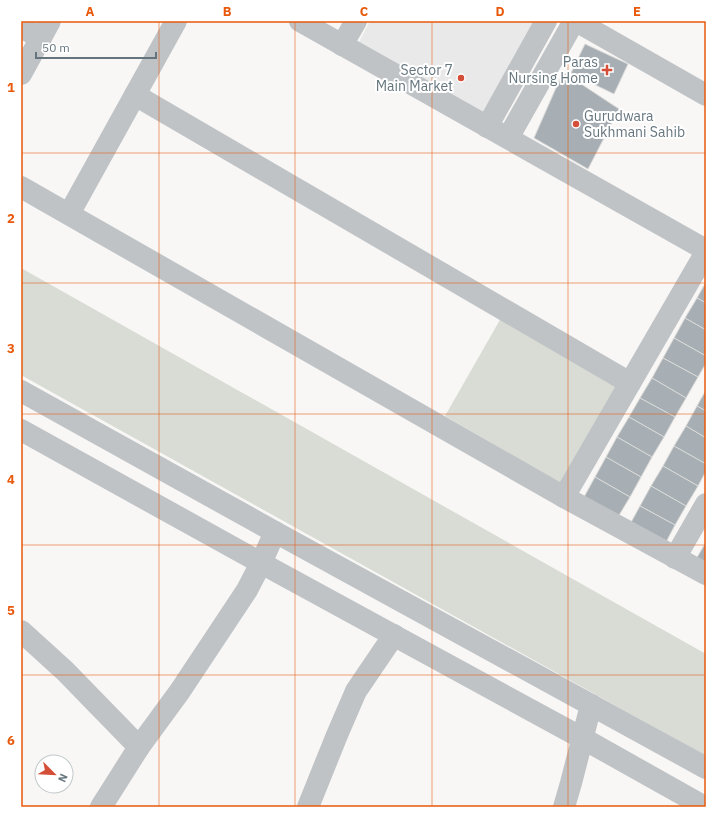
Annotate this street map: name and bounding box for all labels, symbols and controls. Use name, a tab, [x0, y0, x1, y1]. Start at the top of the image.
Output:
text: A	[86, 3, 95, 20]
text: B	[223, 3, 232, 20]
text: C	[360, 3, 369, 20]
text: D	[495, 3, 505, 20]
text: E	[633, 3, 641, 20]
scale bar	[36, 34, 156, 60]
text: 50 m	[42, 40, 70, 55]
place label: Paras Nursing Home	[508, 53, 598, 87]
place label: Sector 7 Main Market	[376, 61, 453, 95]
marker: Paras Nursing Home	[601, 64, 613, 76]
marker: Sector 7 Main Market	[456, 73, 466, 83]
text: 1	[7, 79, 15, 96]
place label: Gurudwara Sukhmani Sahib	[584, 107, 685, 141]
marker: Gurudwara Sukhmani Sahib	[571, 119, 581, 129]
text: 2	[7, 210, 15, 227]
text: 3	[7, 340, 15, 357]
text: 4	[7, 471, 15, 488]
text: 5	[7, 602, 15, 619]
text: 6	[7, 732, 15, 749]
north arrow	[34, 754, 74, 794]
text: N	[55, 772, 71, 785]

